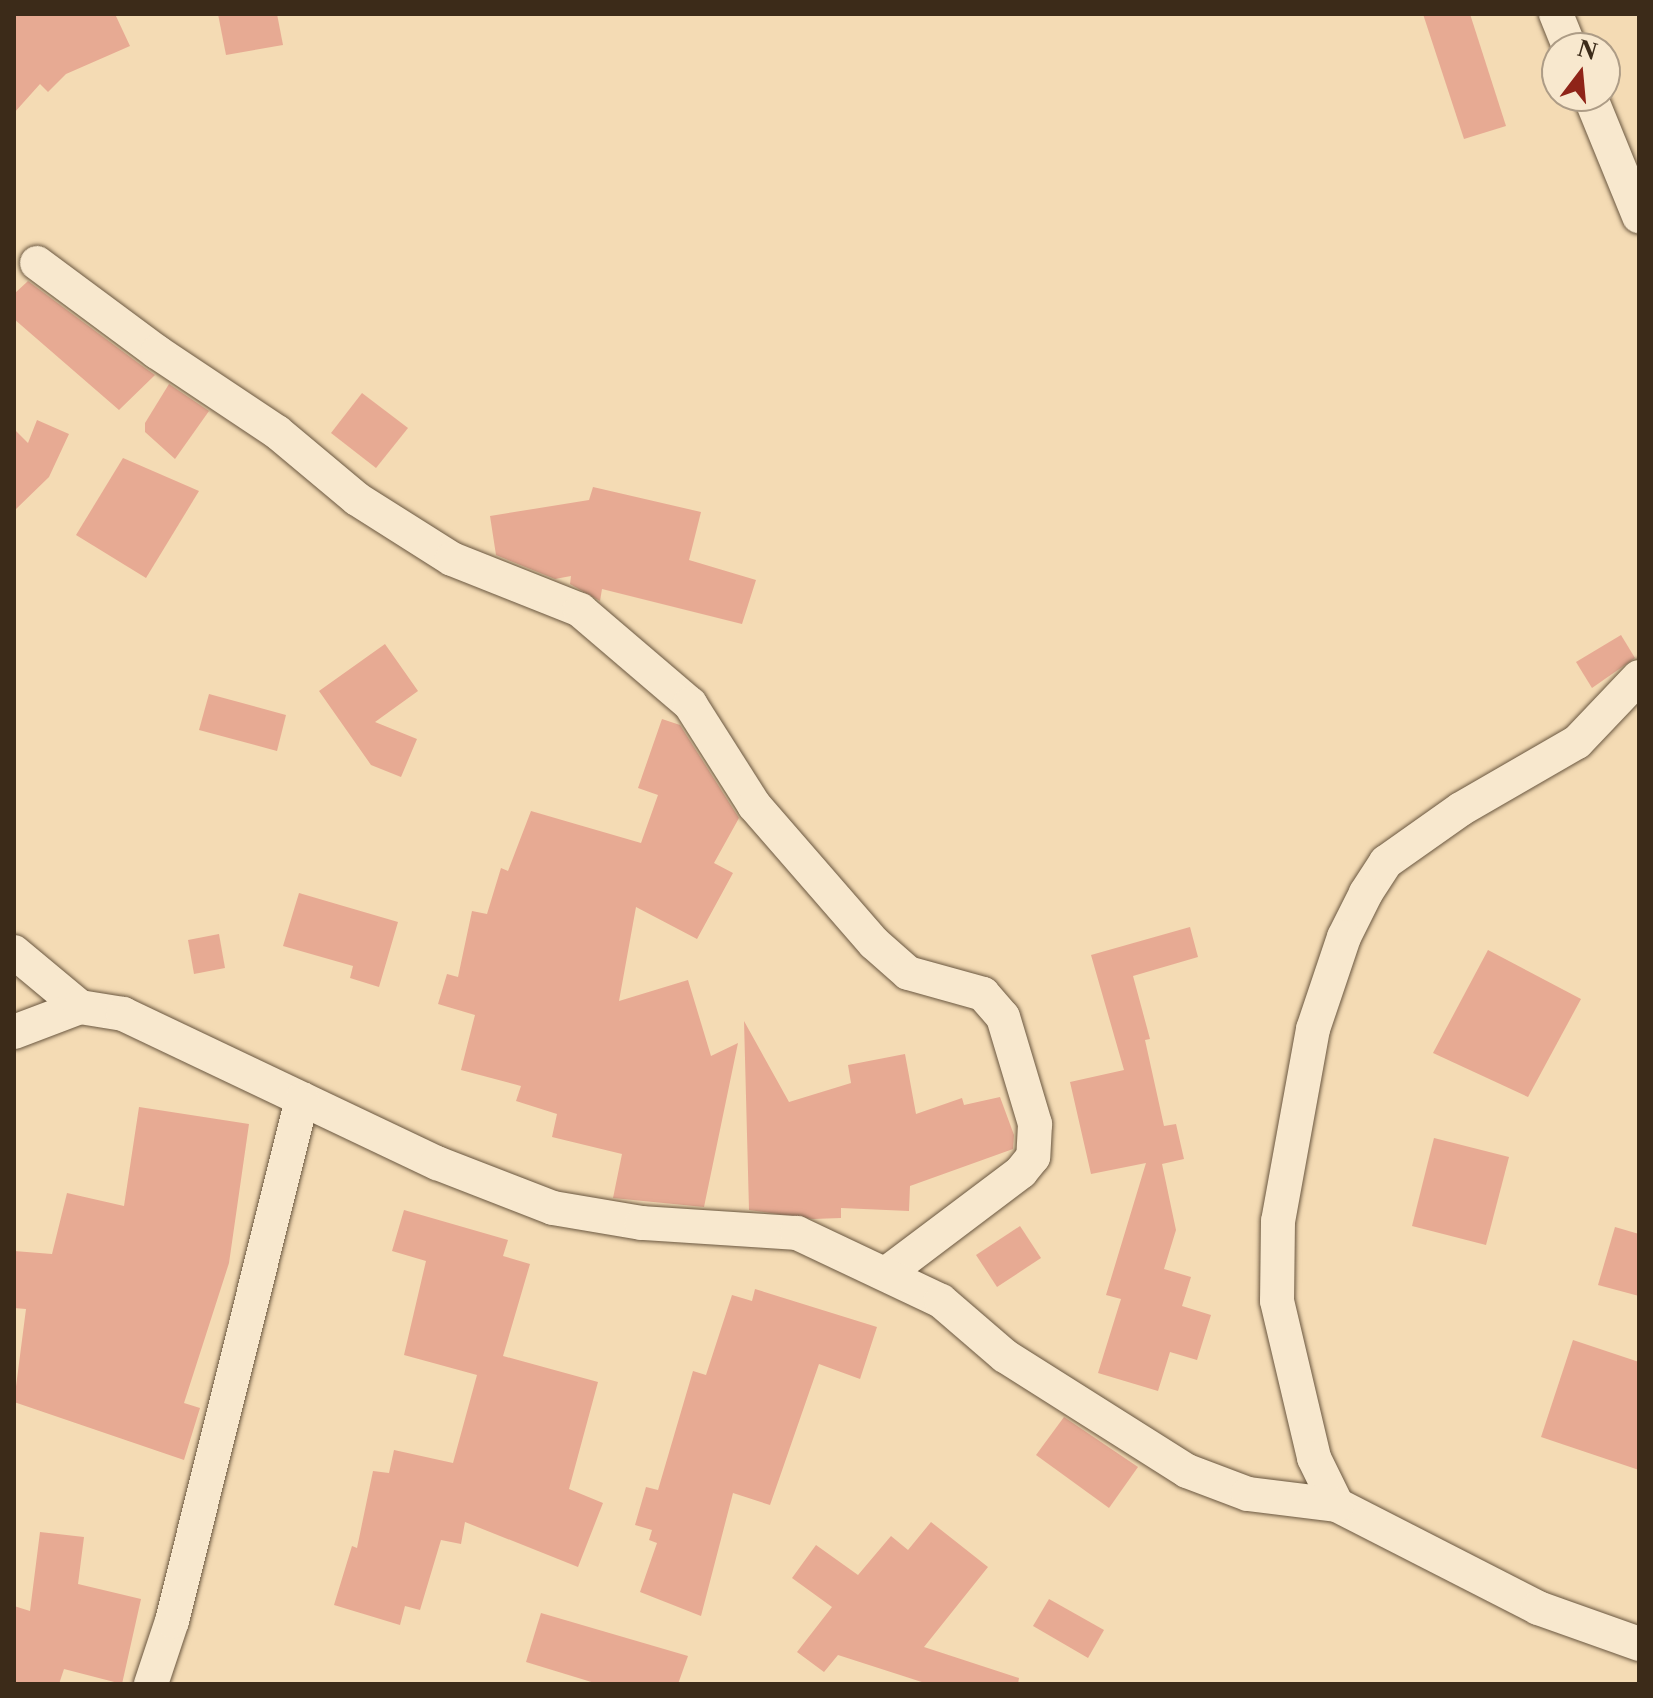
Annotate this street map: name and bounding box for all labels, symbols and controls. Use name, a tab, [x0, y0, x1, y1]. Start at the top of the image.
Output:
north arrow	[1541, 32, 1621, 112]
text: N	[1574, 35, 1600, 66]

